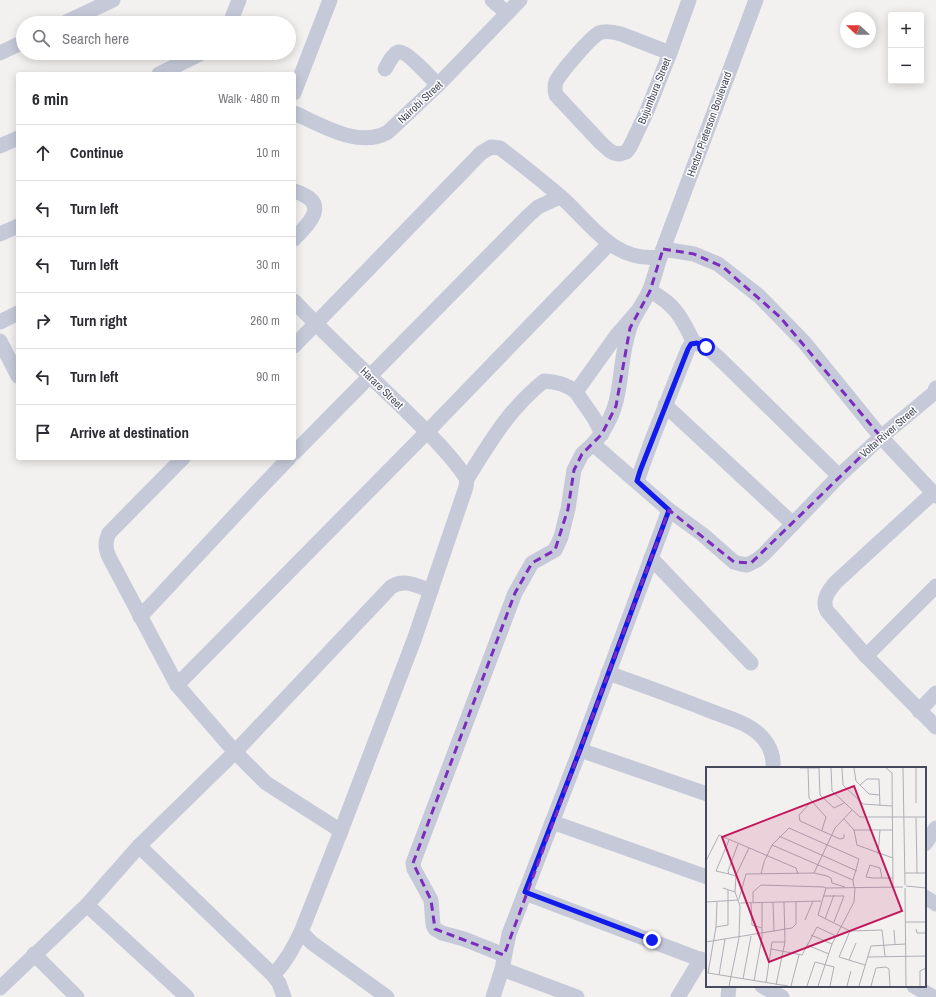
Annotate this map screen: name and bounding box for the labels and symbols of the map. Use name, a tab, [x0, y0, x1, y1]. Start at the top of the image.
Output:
north arrow	[840, 12, 876, 48]
street label: Bujumbura Street	[634, 55, 674, 126]
street label: Hector Pieterson Boulevard	[683, 70, 735, 178]
street label: Nairobi Street	[395, 77, 446, 126]
route start	[697, 338, 715, 356]
street label: Harare Street	[358, 364, 407, 412]
street label: Volta River Street	[857, 403, 920, 460]
inset map	[706, 767, 926, 987]
route end	[643, 931, 661, 949]

